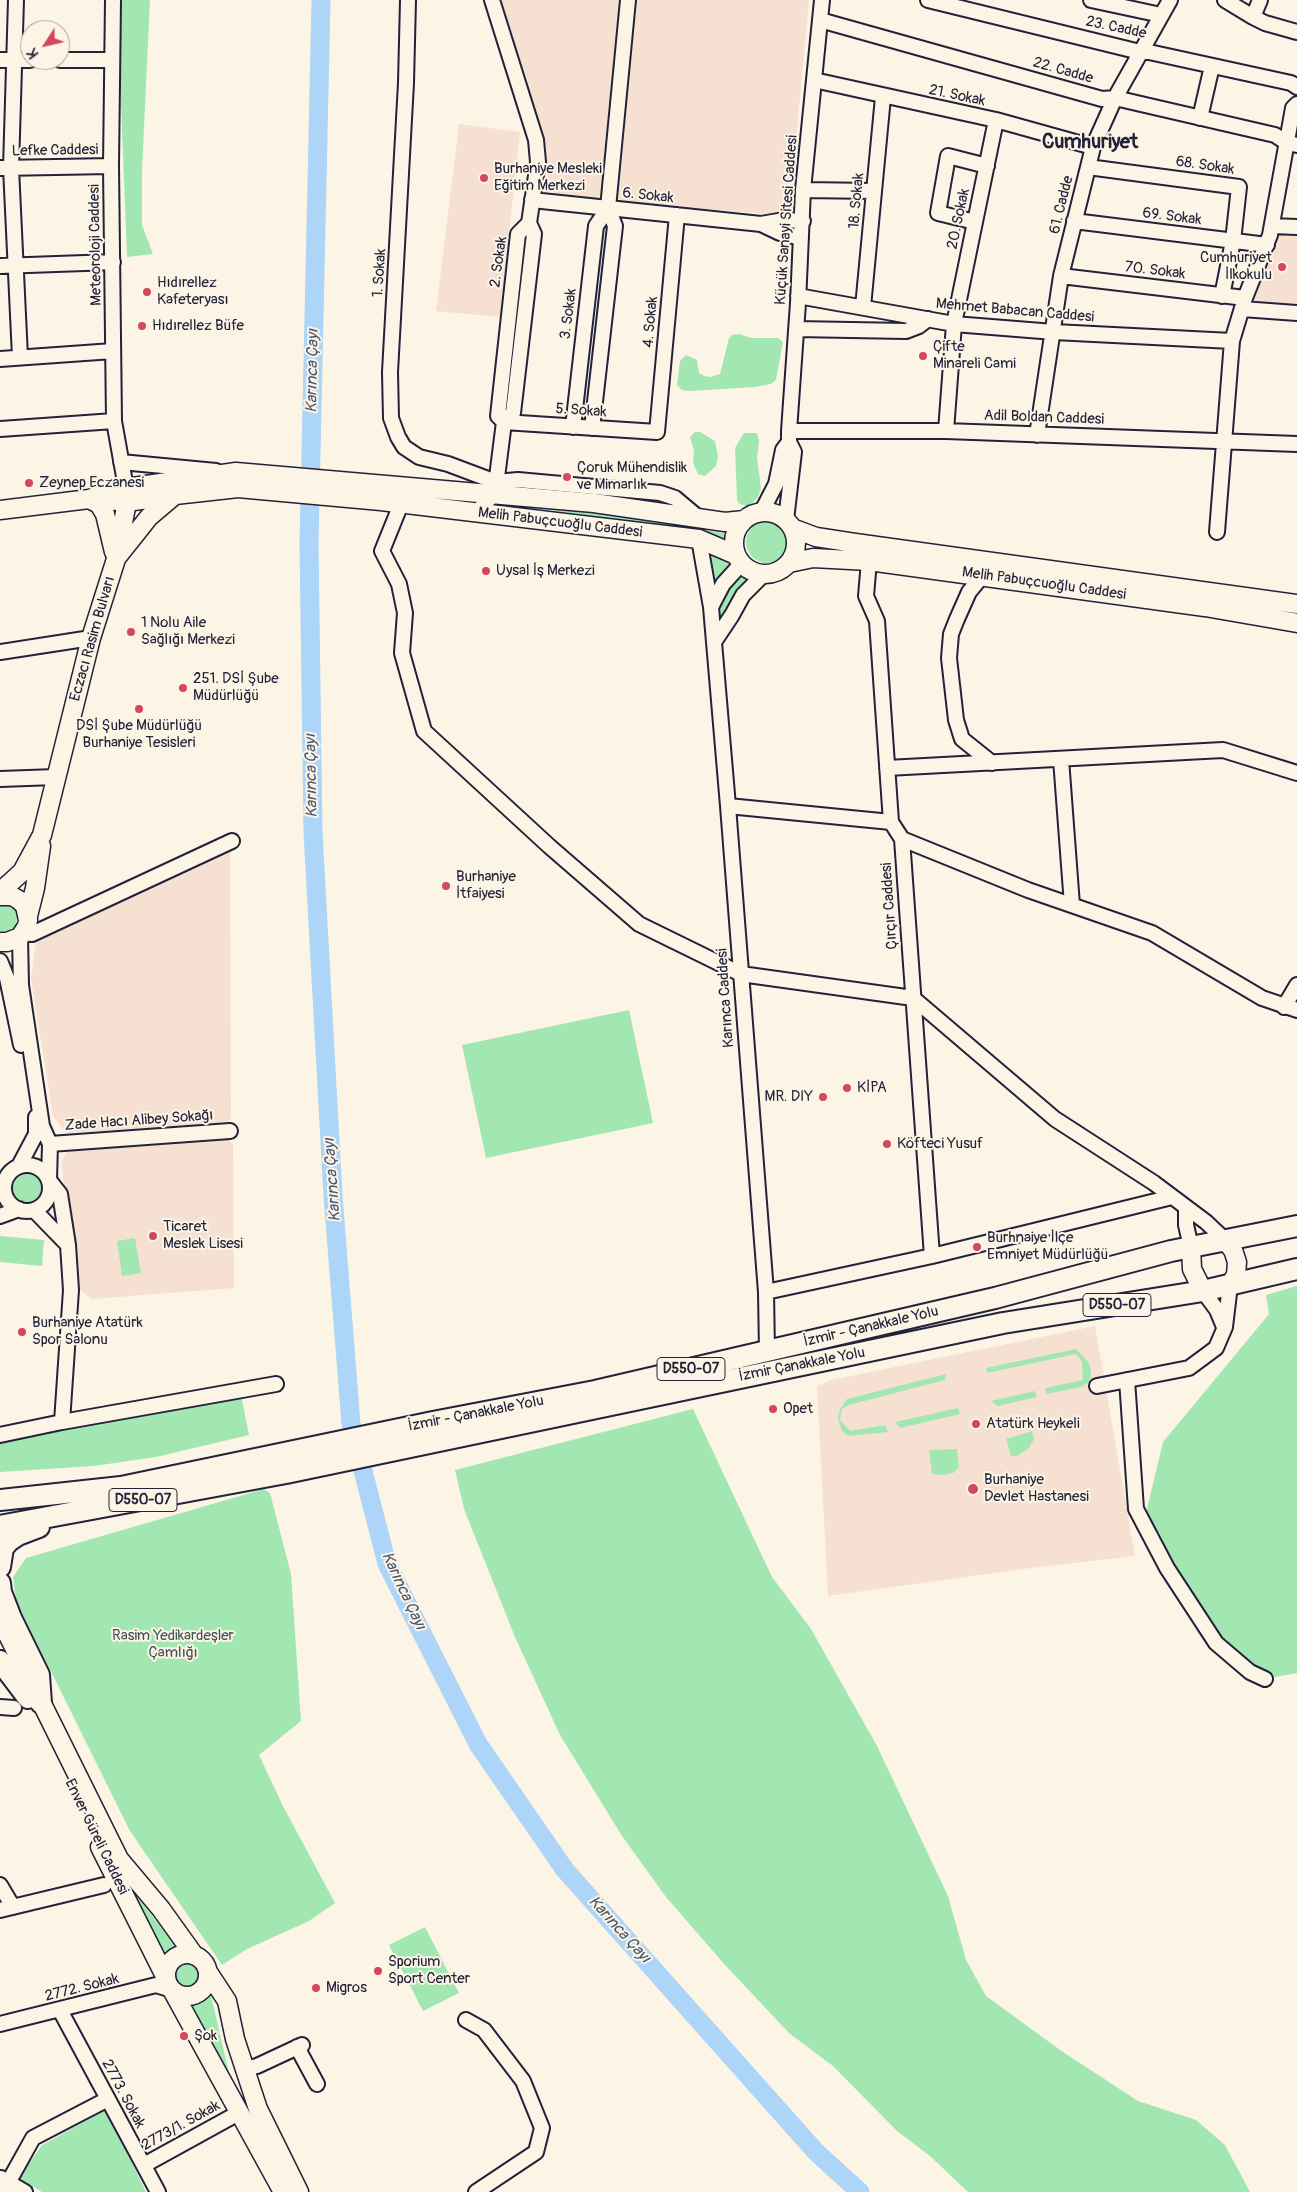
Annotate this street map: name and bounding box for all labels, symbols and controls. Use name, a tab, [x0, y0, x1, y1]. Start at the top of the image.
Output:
street label: 23. Cadde	[1084, 13, 1148, 43]
north arrow	[20, 20, 70, 70]
text: K	[24, 45, 43, 62]
street label: 22. Cadde	[1031, 54, 1095, 88]
street label: 21. Sokak	[927, 81, 987, 111]
district label: Cumhuriyet	[1042, 131, 1138, 155]
street label: Küçük Sanayi Sitesi Caddesi	[772, 134, 802, 306]
street label: Lefke Caddesi	[11, 141, 99, 161]
street label: 68. Sokak	[1174, 153, 1236, 179]
place label: Burhaniye Mesleki Eğitim Merkezi	[494, 160, 602, 195]
marker: Burhaniye Mesleki Eğitim Merkezi	[478, 172, 490, 184]
street label: 18. Sokak	[846, 172, 868, 230]
street label: 61. Cadde	[1046, 174, 1078, 236]
street label: Meteoroloji Caddesi	[86, 184, 106, 306]
street label: 6. Sokak	[621, 184, 675, 208]
street label: 20. Sokak	[944, 187, 974, 251]
street label: 69. Sokak	[1141, 204, 1203, 230]
street label: 2. Sokak	[487, 235, 511, 289]
street label: 1. Sokak	[369, 248, 391, 298]
place label: Cumhuriyet İlkokulu	[1200, 249, 1272, 284]
street label: 70. Sokak	[1124, 258, 1186, 284]
marker: Cumhuriyet İlkokulu	[1276, 261, 1288, 273]
place label: Hıdırellez Kafeteryası	[157, 274, 229, 309]
marker: Hıdırellez Kafeteryası	[141, 286, 153, 298]
street label: 3. Sokak	[557, 287, 581, 341]
street label: Mehmet Babacan Caddesi	[935, 295, 1095, 327]
street label: 4. Sokak	[640, 296, 662, 348]
place label: Hıdırellez Büfe	[152, 317, 244, 335]
marker: Hıdırellez Büfe	[136, 320, 148, 332]
water label: Karınca Çayı	[303, 329, 323, 413]
place label: Çifte Minareli Cami	[933, 338, 1016, 373]
marker: Çifte Minareli Cami	[917, 350, 929, 362]
street label: 5. Sokak	[555, 400, 607, 422]
street label: Adil Boldan Caddesi	[984, 407, 1104, 429]
place label: Çoruk Mühendislik ve Mimarlık	[577, 459, 687, 494]
marker: Çoruk Mühendislik ve Mimarlık	[561, 471, 573, 483]
place label: Zeynep Eczanesi	[39, 474, 144, 492]
marker: Zeynep Eczanesi	[23, 477, 35, 489]
street label: Melih Pabuçcuoğlu Caddesi	[477, 504, 643, 542]
place label: Uysal İş Merkezi	[496, 562, 595, 580]
street label: Melih Pabuçcuoğlu Caddesi	[961, 564, 1127, 604]
marker: Uysal İş Merkezi	[480, 565, 492, 577]
street label: Eczacı Rasim Bulvarı	[67, 574, 119, 704]
place label: 1 Nolu Aile Sağlığı Merkezi	[141, 614, 235, 649]
marker: 1 Nolu Aile Sağlığı Merkezi	[125, 626, 137, 638]
place label: 251. DSİ Şube Müdürlüğü	[193, 670, 279, 705]
marker: 251. DSİ Şube Müdürlüğü	[177, 682, 189, 694]
marker: DSİ Şube Müdürlüğü Burhaniye Tesisleri	[133, 703, 145, 715]
place label: DSİ Şube Müdürlüğü Burhaniye Tesisleri	[76, 717, 202, 752]
water label: Karınca Çayı	[302, 734, 322, 818]
street label: Çırçır Caddesi	[878, 862, 902, 950]
place label: Burhaniye İtfaiyesi	[456, 868, 516, 903]
marker: Burhaniye İtfaiyesi	[440, 880, 452, 892]
street label: Karınca Caddesi	[714, 948, 738, 1048]
place label: KİPA	[857, 1079, 887, 1097]
marker: KİPA	[841, 1082, 853, 1094]
place label: MR. DIY	[765, 1088, 813, 1106]
marker: MR. DIY	[817, 1091, 829, 1103]
street label: Zade Hacı Alibey Sokağı	[64, 1107, 214, 1135]
place label: Köfteci Yusuf	[897, 1135, 983, 1153]
water label: Karınca Çayı	[321, 1138, 345, 1222]
marker: Köfteci Yusuf	[881, 1138, 893, 1150]
place label: Ticaret Meslek Lisesi	[163, 1218, 243, 1253]
place label: Burhnaiye İlçe Emniyet Müdürlüğü	[987, 1229, 1108, 1264]
marker: Ticaret Meslek Lisesi	[147, 1230, 159, 1242]
marker: Burhnaiye İlçe Emniyet Müdürlüğü	[971, 1241, 983, 1253]
road number: D550-07	[1083, 1294, 1151, 1316]
street label: İzmir - Çanakkale Yolu	[802, 1303, 940, 1351]
place label: Burhaniye Atatürk Spor Salonu	[32, 1314, 143, 1349]
marker: Burhaniye Atatürk Spor Salonu	[16, 1326, 28, 1338]
street label: İzmir Çanakkale Yolu	[737, 1344, 867, 1386]
road number: D550-07	[657, 1358, 725, 1380]
street label: İzmir - Çanakkale Yolu	[407, 1392, 545, 1436]
place label: Opet	[783, 1400, 813, 1418]
marker: Opet	[767, 1403, 779, 1415]
place label: Atatürk Heykeli	[986, 1415, 1080, 1433]
marker: Atatürk Heykeli	[970, 1418, 982, 1430]
place label: Burhaniye Devlet Hastanesi	[984, 1471, 1089, 1506]
marker: Burhaniye Devlet Hastanesi	[966, 1482, 980, 1496]
road number: D550-07	[109, 1488, 177, 1512]
water label: Karınca Çayı	[377, 1549, 429, 1633]
park label: Rasim Yedikardeşler Çamlığı	[112, 1627, 234, 1662]
street label: Enver Güreli Caddesi	[60, 1776, 132, 1898]
water label: Karınca Çayı	[584, 1892, 654, 1968]
place label: Sporium Sport Center	[388, 1953, 470, 1988]
marker: Sporium Sport Center	[372, 1965, 384, 1977]
street label: 2772. Sokak	[43, 1970, 121, 2006]
place label: Migros	[326, 1979, 367, 1997]
marker: Migros	[310, 1982, 322, 1994]
place label: Şok	[194, 2027, 217, 2045]
marker: Şok	[178, 2030, 190, 2042]
street label: 2773. Sokak	[97, 2056, 149, 2132]
street label: 2773/1. Sokak	[139, 2097, 223, 2155]

